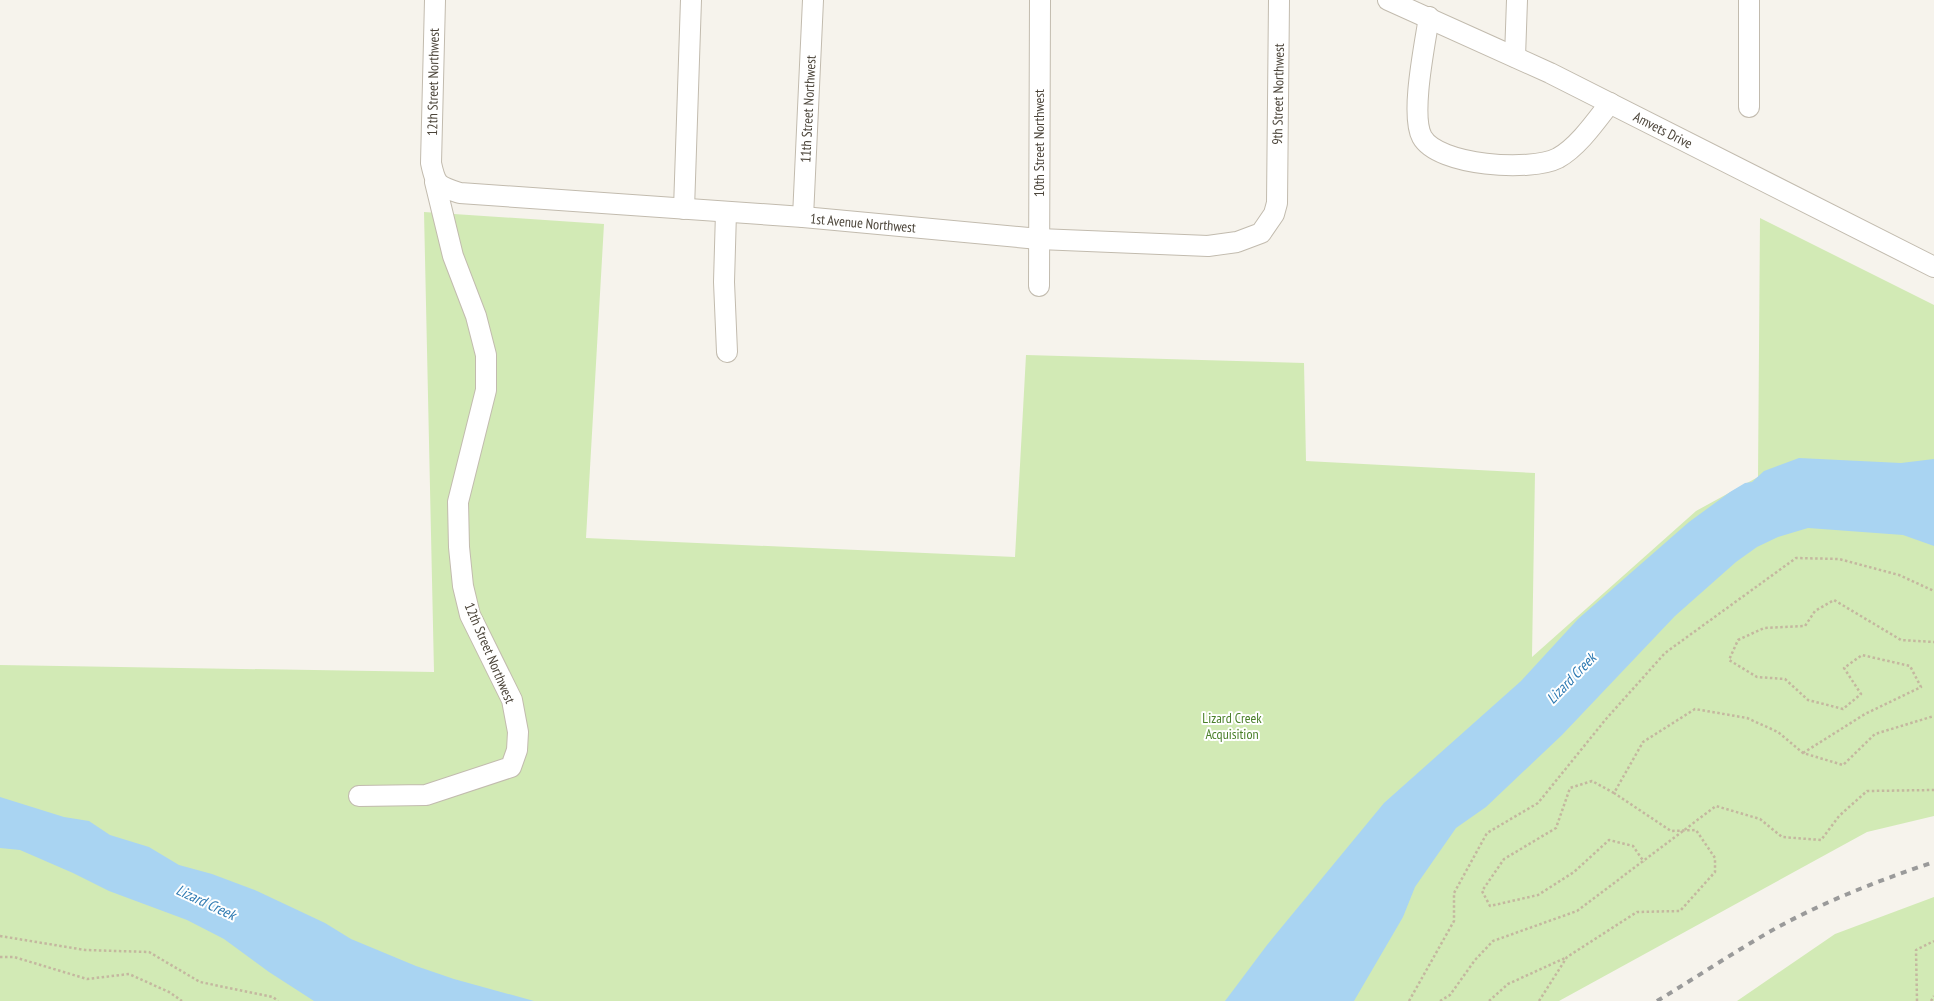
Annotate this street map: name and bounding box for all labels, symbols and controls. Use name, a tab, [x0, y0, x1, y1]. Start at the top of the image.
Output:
street label: 12th Street Northwest	[423, 28, 443, 136]
street label: 9th Street Northwest	[1268, 43, 1288, 145]
street label: 11th Street Northwest	[796, 55, 820, 163]
street label: 10th Street Northwest	[1030, 89, 1048, 197]
street label: Amvets Drive	[1630, 107, 1696, 153]
street label: 1st Avenue Northwest	[809, 209, 917, 237]
street label: 12th Street Northwest	[461, 600, 519, 706]
water label: Lizard Creek	[1542, 647, 1601, 707]
park label: Lizard Creek Acquisition	[1202, 709, 1262, 743]
water label: Lizard Creek	[173, 880, 241, 925]

